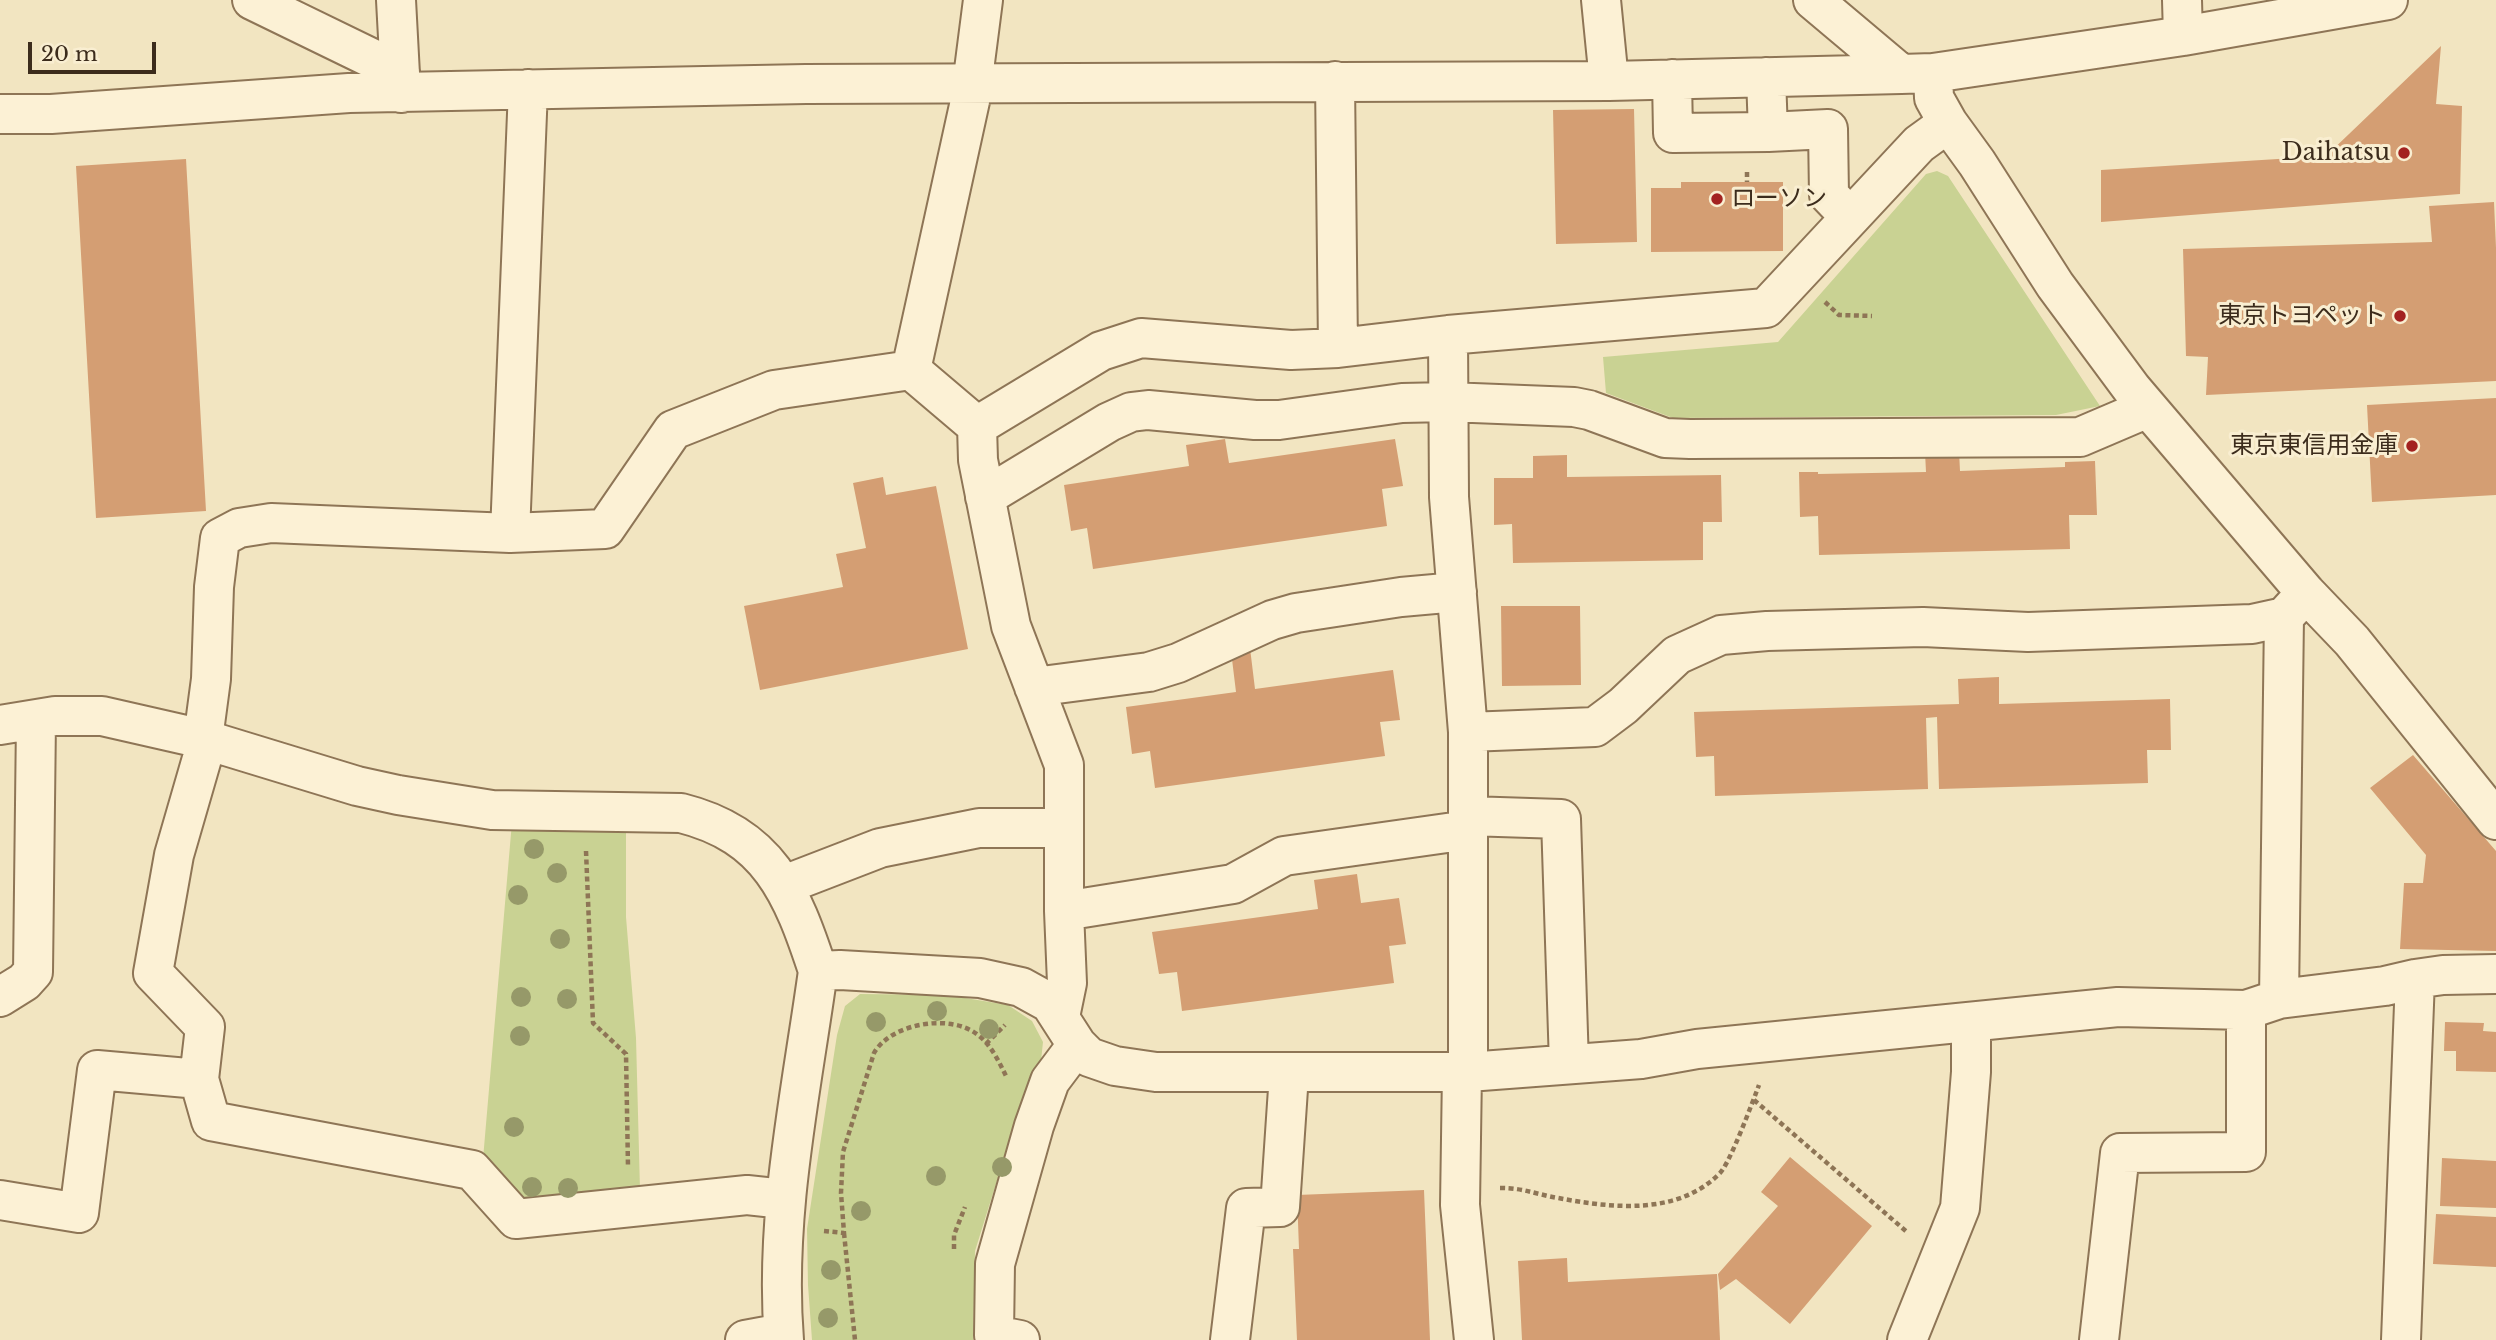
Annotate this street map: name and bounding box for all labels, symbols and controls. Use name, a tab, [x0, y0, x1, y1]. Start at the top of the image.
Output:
scale bar	[32, 28, 159, 72]
text: 20 m	[41, 41, 98, 67]
place label: Daihatsu	[2282, 139, 2390, 167]
marker: Daihatsu	[2396, 145, 2412, 161]
place label: ローソン	[1731, 185, 1827, 213]
marker: ローソン	[1709, 191, 1725, 207]
place label: 東京トヨペット	[2218, 302, 2386, 330]
marker: 東京トヨペット	[2392, 308, 2408, 324]
place label: 東京東信用金庫	[2230, 432, 2398, 460]
marker: 東京東信用金庫	[2404, 438, 2420, 454]

